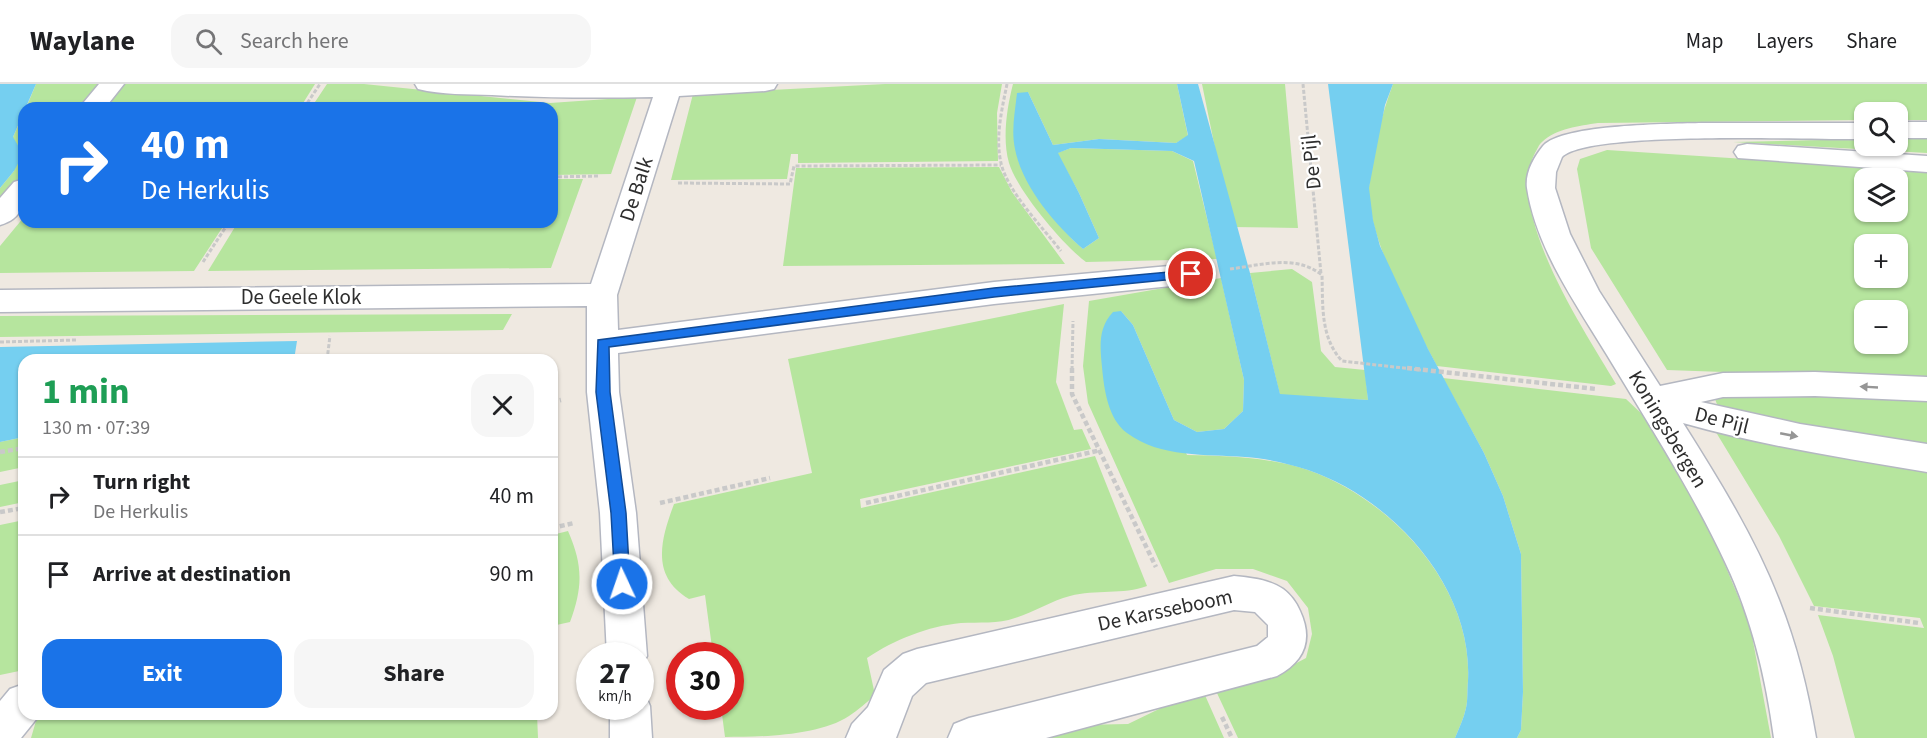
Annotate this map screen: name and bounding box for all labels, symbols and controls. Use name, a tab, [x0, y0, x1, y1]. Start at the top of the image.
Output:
search box	[171, 14, 591, 68]
text: Waylane	[30, 21, 135, 61]
icon: search	[192, 25, 225, 58]
text: Search here	[240, 25, 349, 57]
text: Map	[1686, 26, 1723, 56]
text: Layers	[1756, 26, 1813, 56]
text: Share	[1846, 26, 1897, 56]
map controls	[1854, 102, 1908, 354]
button: search	[1854, 102, 1908, 156]
text: 40 m	[141, 115, 230, 175]
icon: right	[42, 126, 120, 204]
street label: De Pijl	[1293, 133, 1329, 191]
street label: De Balk	[612, 152, 661, 225]
button: layers	[1854, 168, 1908, 222]
text: De Herkulis	[141, 171, 269, 210]
button: +	[1854, 234, 1908, 288]
pin	[1165, 248, 1216, 299]
icon: arrive	[1174, 257, 1207, 290]
street label: De Geele Klok	[241, 282, 362, 312]
button: −	[1854, 300, 1908, 354]
street label: Koningsbergen	[1621, 365, 1715, 493]
text: 1 min	[42, 366, 130, 417]
button: close	[471, 374, 534, 437]
one-way arrow	[1859, 382, 1878, 391]
street label: De Pijl	[1692, 399, 1752, 441]
text: 130 m · 07:39	[42, 414, 150, 442]
one-way arrow	[1780, 431, 1799, 440]
text: Turn right	[93, 466, 190, 498]
icon: right	[42, 480, 75, 513]
text: 40 m	[489, 480, 534, 512]
text: De Herkulis	[93, 498, 188, 526]
position arrow	[590, 552, 654, 616]
icon: arrive	[42, 558, 75, 591]
text: Arrive at destination	[93, 558, 291, 590]
text: 90 m	[489, 558, 534, 590]
street label: De Karsseboom	[1095, 581, 1235, 639]
button: Exit	[42, 639, 282, 708]
button: Share	[294, 639, 534, 708]
speed limit sign: 30	[666, 642, 744, 720]
text: 27	[599, 652, 631, 695]
text: km/h	[598, 686, 632, 707]

